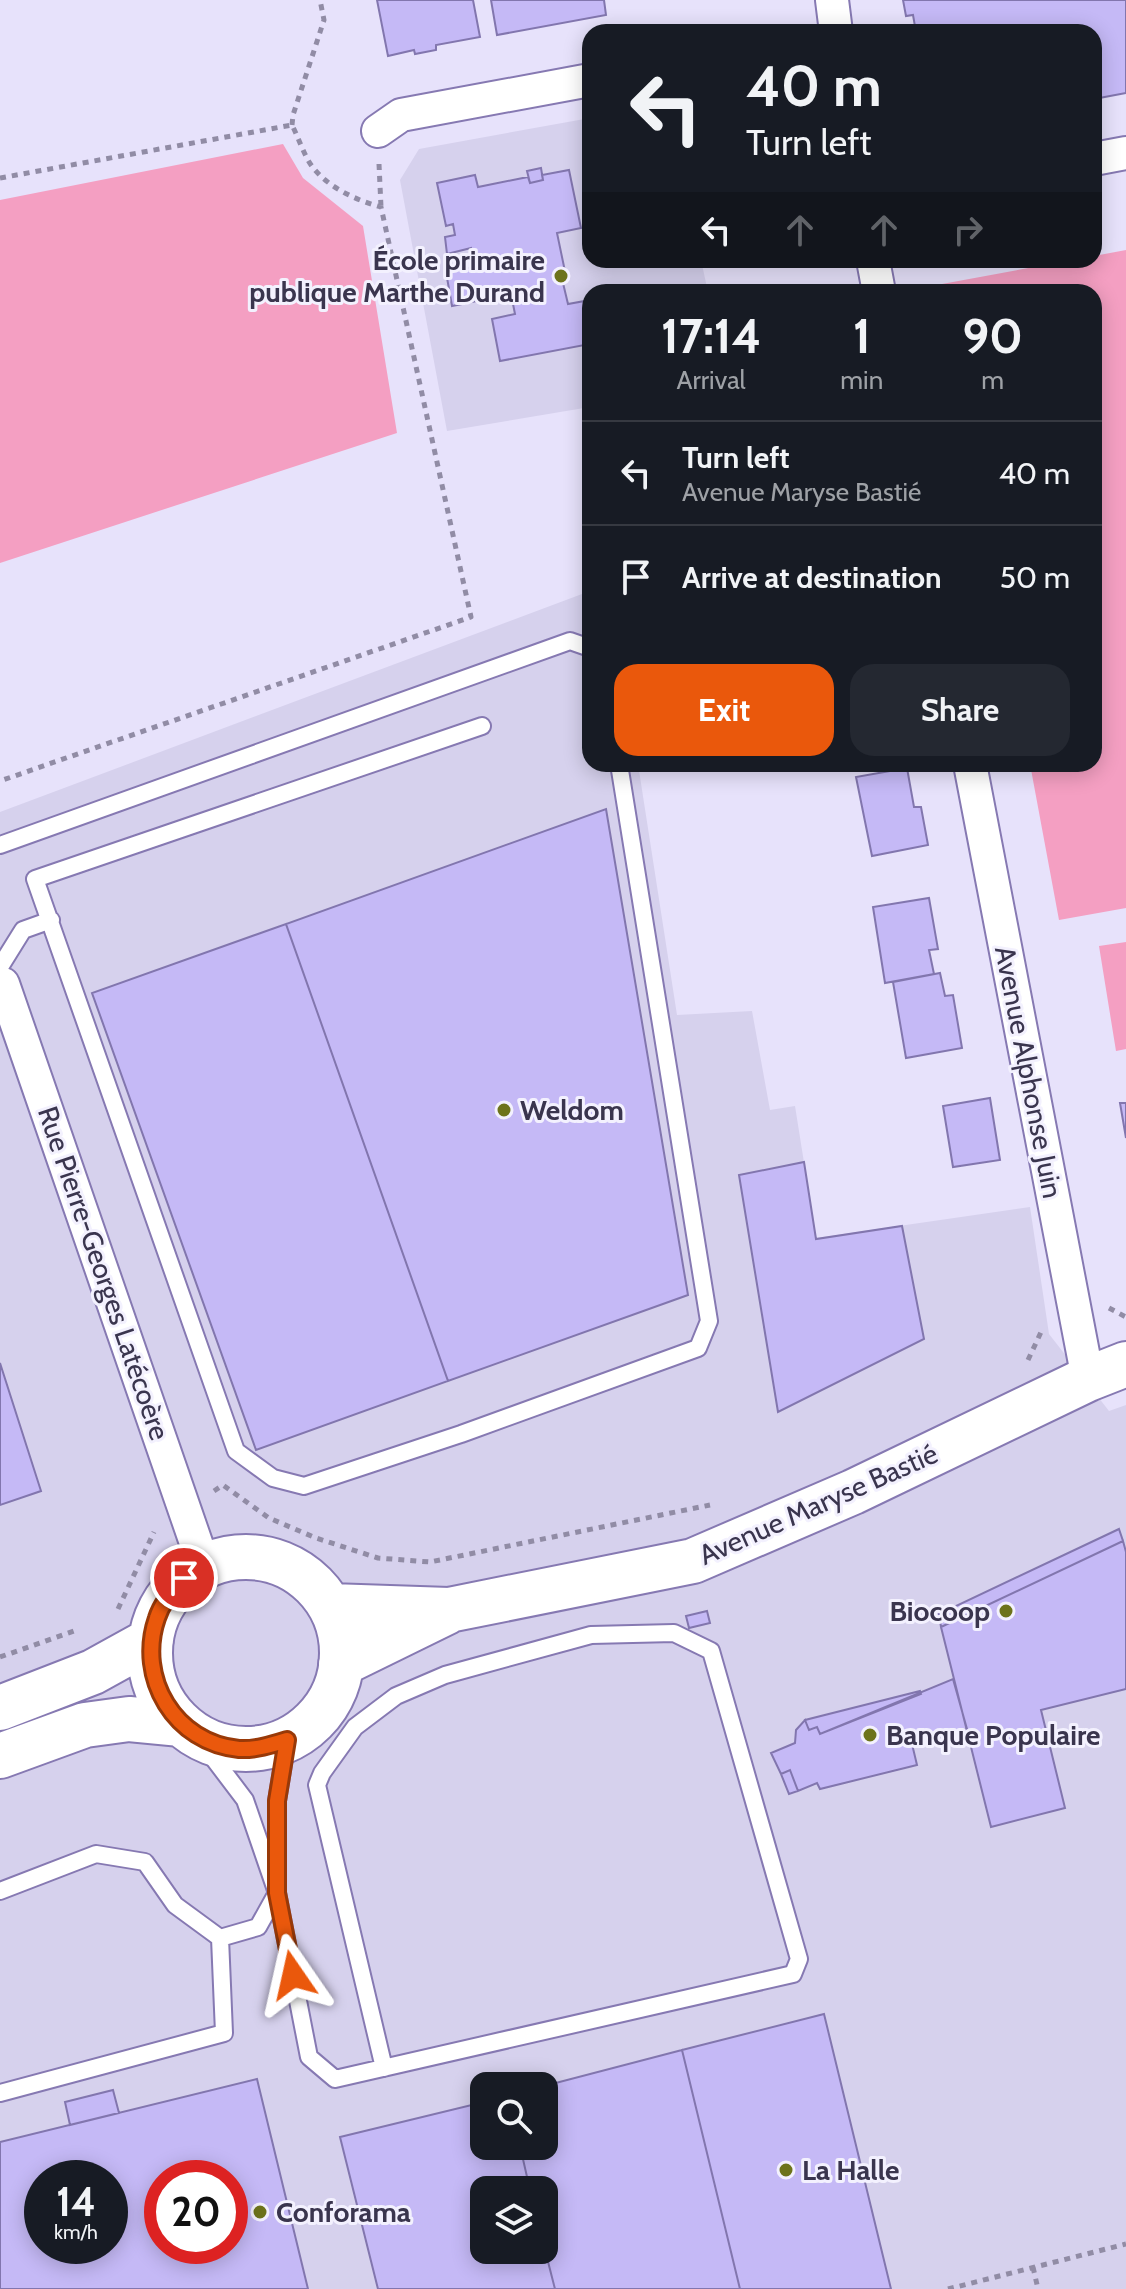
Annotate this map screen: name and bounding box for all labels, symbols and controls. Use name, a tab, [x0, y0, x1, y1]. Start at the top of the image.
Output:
text: 40 m	[746, 52, 882, 120]
icon: left	[614, 56, 718, 160]
text: Turn left	[746, 120, 871, 164]
icon: left	[694, 208, 738, 252]
icon: ahead	[778, 208, 822, 252]
icon: ahead	[862, 208, 906, 252]
icon: right	[946, 208, 990, 252]
place label: École primaire publique Marthe Durand	[249, 243, 545, 309]
marker: École primaire publique Marthe Durand	[552, 267, 570, 285]
text: 17:14	[661, 307, 761, 365]
text: 1	[853, 307, 871, 365]
text: 90	[962, 307, 1023, 365]
text: Arrival	[677, 364, 746, 396]
text: min	[840, 364, 883, 396]
text: m	[981, 364, 1004, 396]
text: Turn left	[682, 439, 790, 476]
icon: left	[614, 451, 658, 495]
text: 40 m	[999, 455, 1070, 492]
text: Avenue Maryse Bastié	[682, 476, 921, 508]
icon: arrive	[614, 555, 658, 599]
text: Arrive at destination	[682, 559, 942, 596]
text: 50 m	[1000, 559, 1070, 596]
button: Exit	[614, 664, 834, 756]
button: Share	[850, 664, 1070, 756]
street label: Avenue Alphonse Juin	[988, 943, 1070, 1201]
place label: Weldom	[520, 1093, 624, 1127]
marker: Weldom	[495, 1101, 513, 1119]
street label: Rue Pierre-Georges Latécoère	[31, 1102, 177, 1444]
street label: Avenue Maryse Bastié	[693, 1436, 943, 1572]
pin	[150, 1544, 218, 1612]
icon: arrive	[162, 1556, 206, 1600]
place label: Biocoop	[889, 1594, 990, 1628]
marker: Biocoop	[997, 1602, 1015, 1620]
place label: Banque Populaire	[886, 1718, 1100, 1752]
marker: Banque Populaire	[861, 1726, 879, 1744]
position arrow	[251, 1933, 335, 2017]
map controls	[470, 2072, 558, 2264]
button: search	[470, 2072, 558, 2160]
place label: La Halle	[802, 2153, 899, 2187]
speed limit sign: 20	[144, 2160, 248, 2264]
marker: La Halle	[777, 2161, 795, 2179]
button: layers	[470, 2176, 558, 2264]
text: 14	[56, 2177, 96, 2226]
place label: Conforama	[276, 2195, 411, 2229]
marker: Conforama	[251, 2203, 269, 2221]
text: km/h	[54, 2220, 98, 2244]

